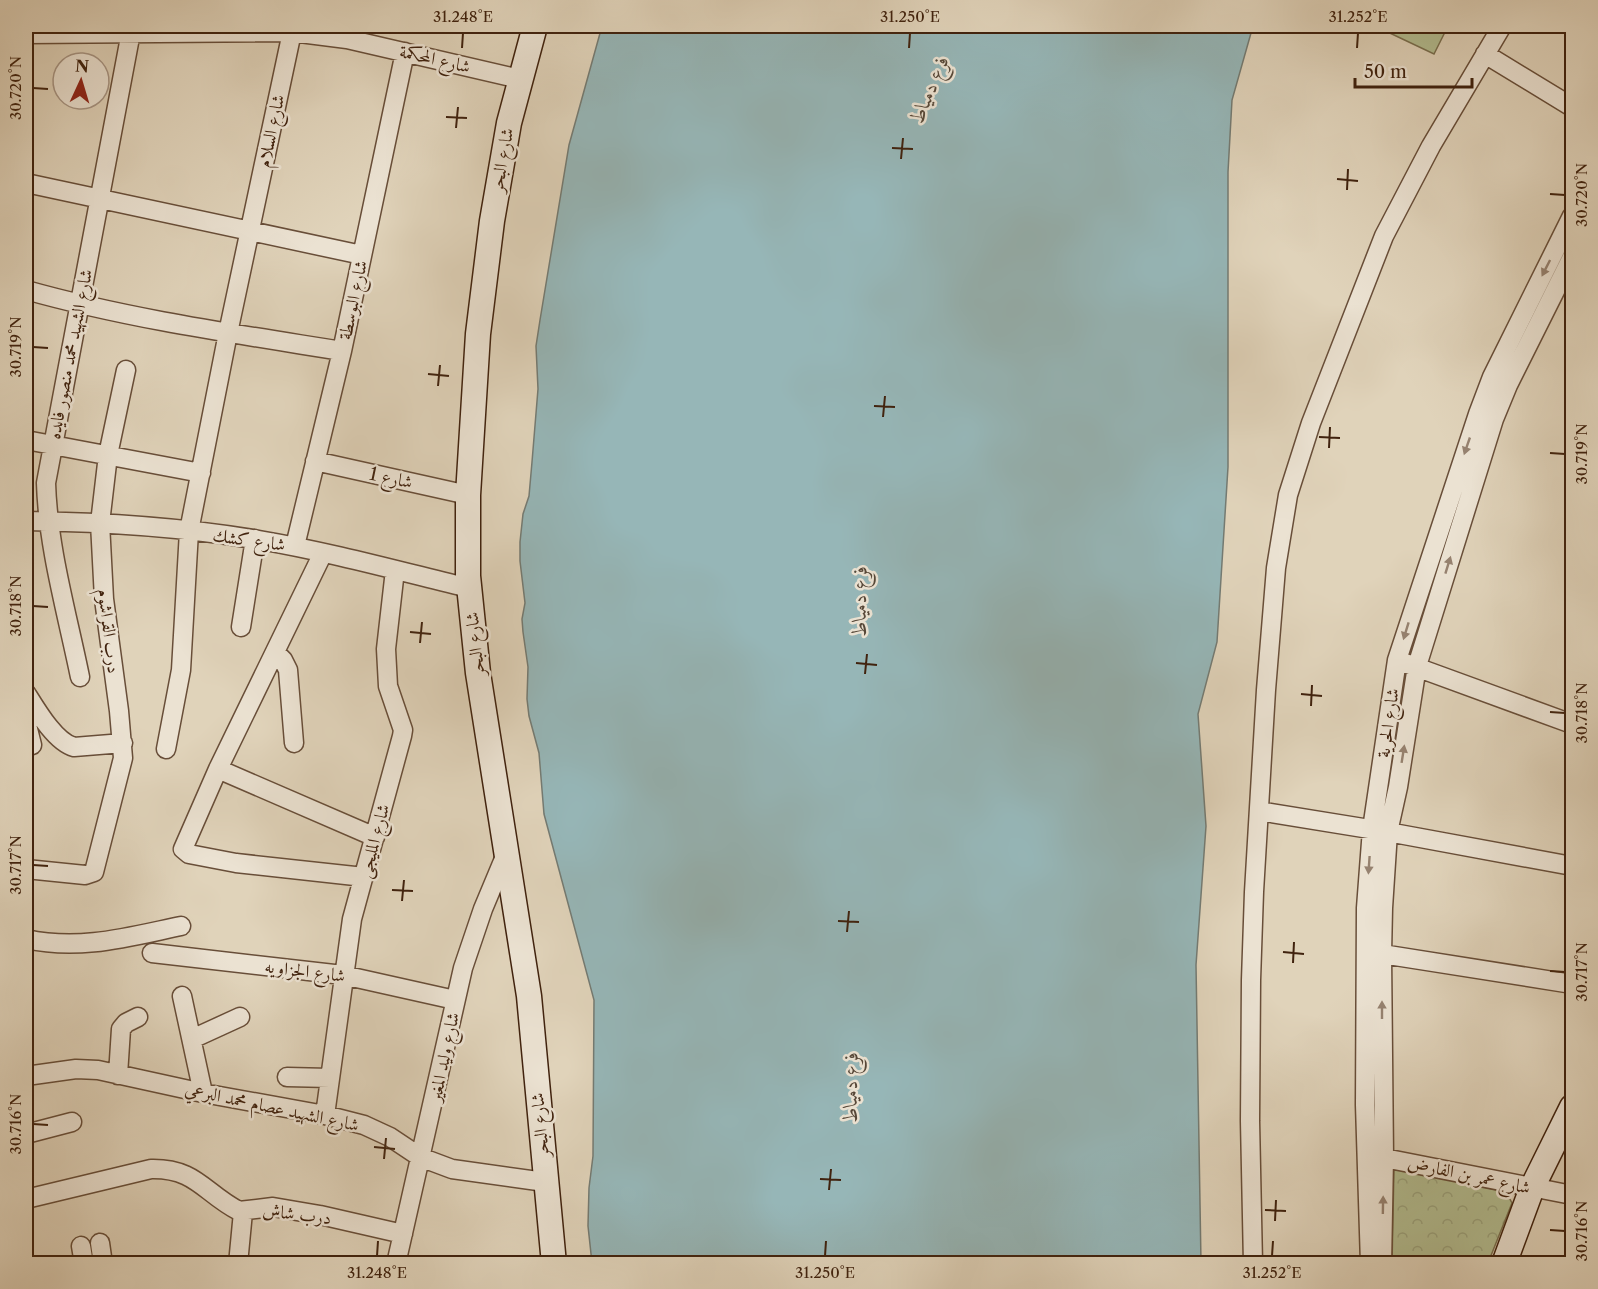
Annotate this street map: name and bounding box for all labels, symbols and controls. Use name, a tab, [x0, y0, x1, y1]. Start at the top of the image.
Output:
text: 31.248°E	[433, 7, 493, 26]
text: 31.250°E	[880, 7, 940, 26]
text: 31.252°E	[1328, 7, 1388, 26]
street label: شارع المحكمة	[396, 40, 473, 82]
north arrow	[51, 51, 111, 111]
scale bar	[1355, 51, 1472, 89]
water label: فرع دمياط	[904, 52, 959, 129]
text: 30.720°N	[6, 56, 25, 120]
text: N	[74, 56, 90, 77]
text: 50 m	[1364, 61, 1407, 83]
street label: شارع السلام	[253, 93, 294, 170]
street label: شارع البحر	[485, 126, 522, 196]
text: 30.720°N	[1572, 163, 1591, 227]
street label: شارع البوسطة	[334, 258, 376, 343]
one-way arrow	[1541, 260, 1551, 277]
street label: شارع الشهيد محمد منصور فايده	[43, 267, 101, 442]
text: 30.719°N	[6, 316, 25, 378]
text: 30.719°N	[1572, 423, 1591, 485]
one-way arrow	[1462, 437, 1471, 455]
street label: شارع 1	[367, 463, 415, 497]
street label: شارع كشك	[211, 524, 287, 560]
one-way arrow	[1444, 555, 1453, 573]
water label: فرع دمياط	[846, 565, 878, 637]
text: 30.718°N	[6, 575, 25, 637]
street label: درب القراشوم	[88, 587, 125, 675]
street label: شارع البحر	[461, 610, 494, 679]
one-way arrow	[1400, 622, 1410, 640]
text: 30.718°N	[1572, 682, 1591, 744]
street label: شارع الحرية	[1372, 687, 1408, 760]
one-way arrow	[1399, 744, 1408, 763]
street label: شارع المليجى	[354, 802, 398, 881]
text: 30.717°N	[6, 835, 25, 895]
one-way arrow	[1365, 855, 1374, 874]
text: 30.717°N	[1572, 942, 1591, 1002]
street label: شارع الجزاويه	[263, 955, 347, 991]
one-way arrow	[1377, 1001, 1387, 1020]
street label: شارع وليد المغير	[423, 1010, 468, 1106]
water label: فرع دمياط	[837, 1051, 869, 1123]
street label: شارع الشهيد عصام محمد البرعي	[182, 1078, 361, 1141]
street label: شارع البحر	[526, 1091, 558, 1160]
text: 30.716°N	[6, 1094, 25, 1154]
street label: شارع عمر بن الفارض	[1405, 1151, 1532, 1203]
one-way arrow	[1378, 1196, 1388, 1215]
street label: درب شاش	[261, 1199, 333, 1229]
text: 30.716°N	[1572, 1201, 1591, 1261]
text: 31.248°E	[347, 1263, 407, 1282]
text: 31.250°E	[795, 1263, 855, 1282]
text: 31.252°E	[1242, 1263, 1302, 1282]

